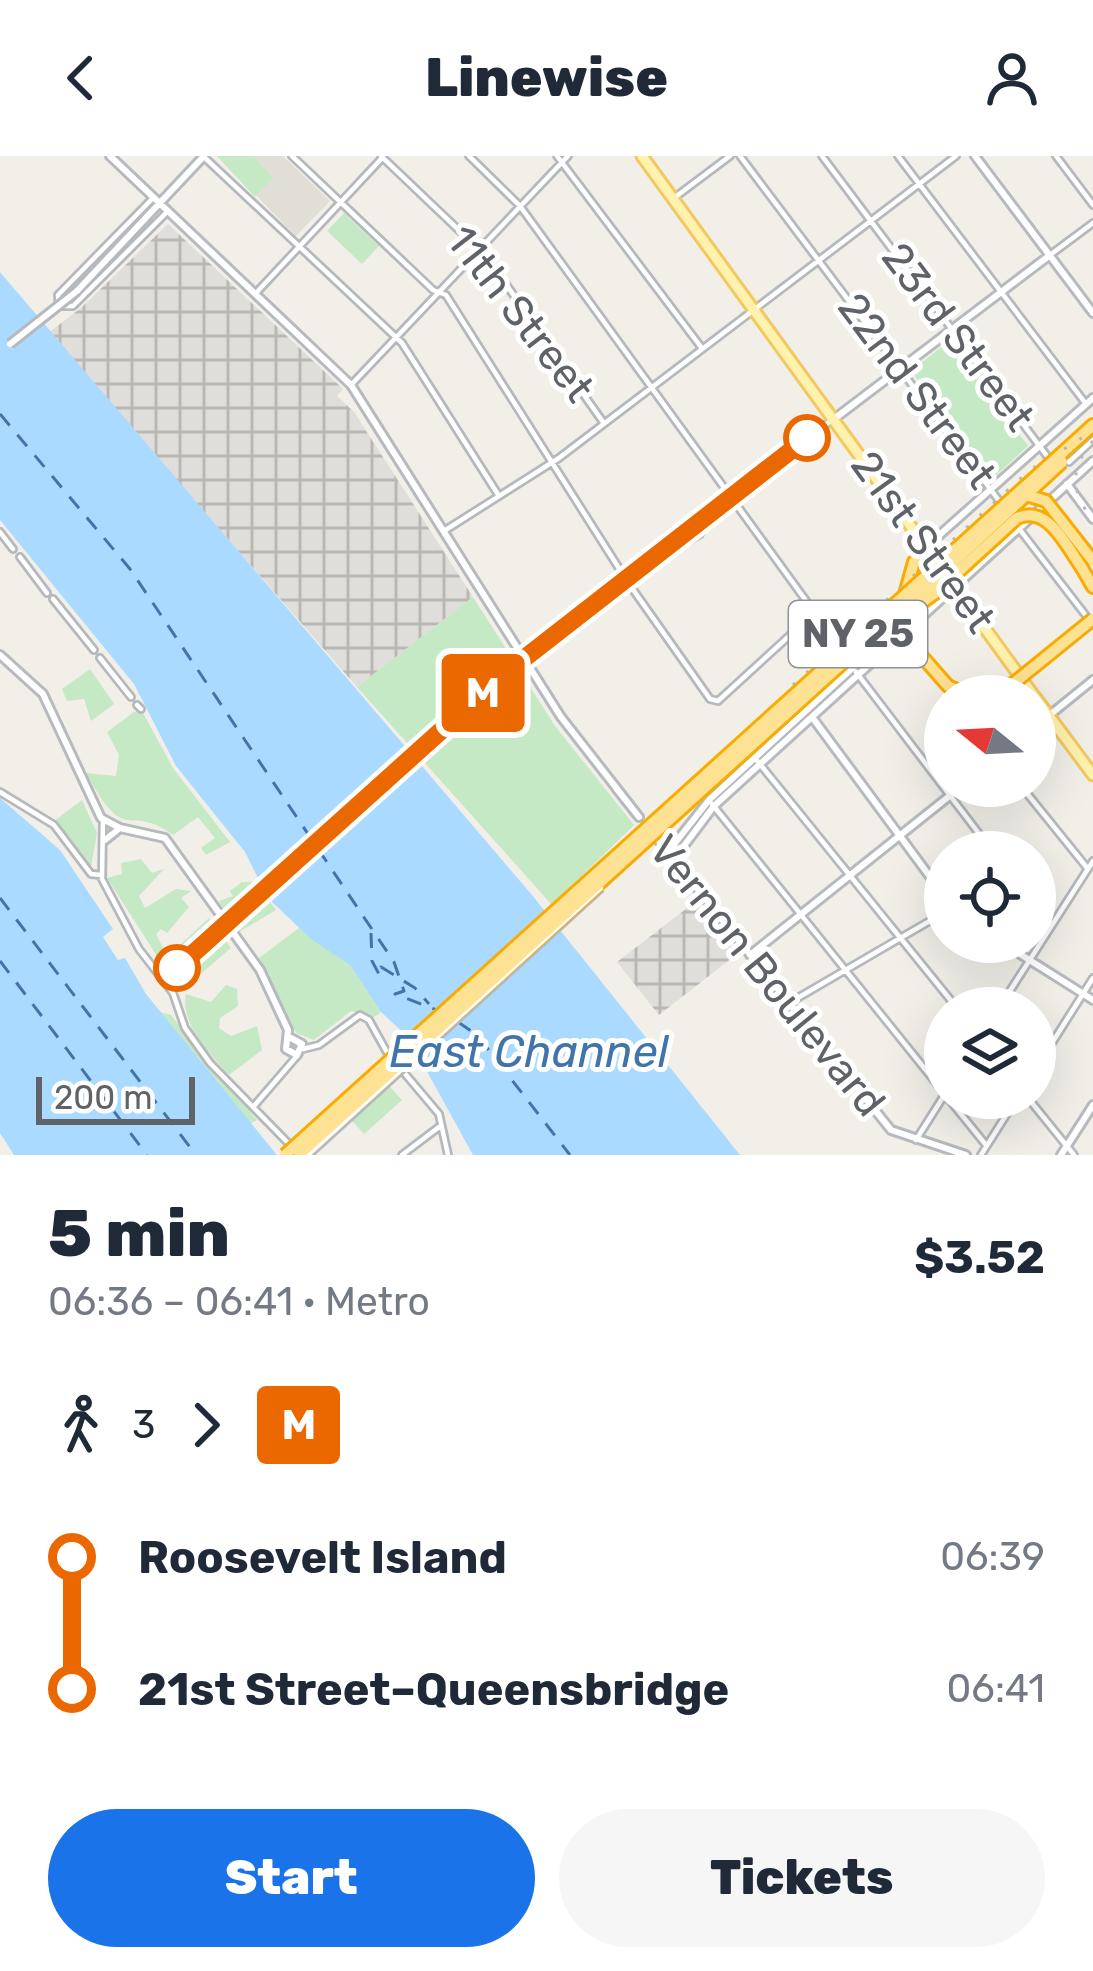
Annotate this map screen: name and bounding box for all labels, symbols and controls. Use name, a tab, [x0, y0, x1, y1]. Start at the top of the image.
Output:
icon: back	[48, 45, 114, 111]
icon: person	[979, 45, 1045, 111]
text: Linewise	[425, 46, 668, 110]
street label: 11th Street	[436, 216, 604, 412]
street label: 23rd Street	[871, 233, 1045, 441]
street label: 22nd Street	[827, 284, 1007, 498]
unlabelled marker	[785, 416, 829, 460]
street label: 21st Street	[840, 441, 1006, 643]
road number: NY 25	[789, 601, 927, 667]
line badge: M	[444, 654, 522, 732]
text: M	[466, 668, 500, 718]
north arrow	[924, 675, 1056, 807]
map controls	[924, 675, 1056, 1119]
street label: Vernon Boulevard	[638, 826, 896, 1126]
button: locate	[924, 831, 1056, 963]
unlabelled marker	[155, 946, 199, 990]
button: layers	[924, 987, 1056, 1119]
water label: East Channel	[389, 1025, 670, 1078]
scale bar	[36, 1071, 195, 1124]
text: 200 m	[54, 1078, 153, 1117]
text: 5 min	[48, 1194, 230, 1273]
text: $3.52	[914, 1231, 1045, 1284]
text: 06:36 – 06:41 · Metro	[48, 1279, 430, 1325]
icon: walk	[48, 1392, 114, 1458]
icon: forward	[173, 1392, 239, 1458]
text: M	[281, 1400, 316, 1450]
text: 3	[132, 1402, 155, 1448]
text: Roosevelt Island	[138, 1531, 507, 1584]
text: 06:39	[940, 1534, 1045, 1580]
text: 21st Street–Queensbridge	[138, 1663, 729, 1716]
text: 06:41	[947, 1666, 1045, 1712]
button: Start	[48, 1809, 535, 1947]
button: Tickets	[559, 1809, 1045, 1947]

